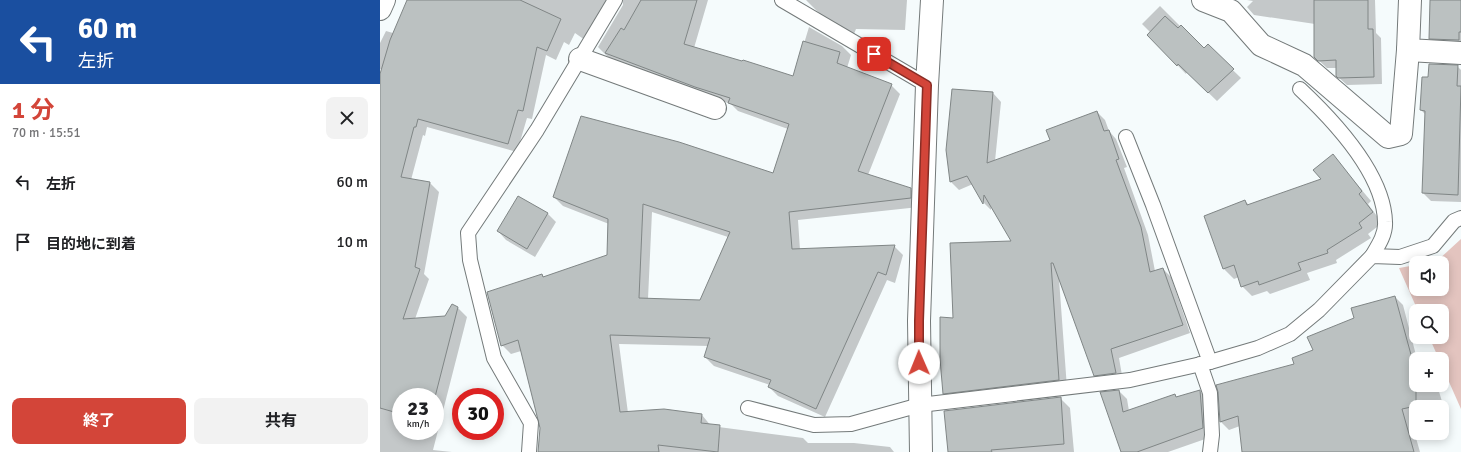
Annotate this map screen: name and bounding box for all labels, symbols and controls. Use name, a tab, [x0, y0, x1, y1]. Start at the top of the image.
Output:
text: 60 m	[78, 12, 137, 46]
icon: left	[12, 16, 64, 68]
pin	[857, 37, 891, 71]
icon: arrive	[863, 43, 885, 65]
text: 左折	[78, 50, 114, 72]
text: 1 分	[12, 95, 54, 125]
button: close	[326, 97, 368, 139]
text: 70 m · 15:51	[12, 125, 81, 141]
icon: left	[12, 171, 34, 193]
text: 60 m	[337, 173, 368, 191]
text: 左折	[46, 175, 76, 193]
icon: arrive	[12, 231, 34, 253]
text: 10 m	[337, 233, 368, 251]
text: 目的地に到着	[46, 235, 136, 253]
map controls	[1409, 256, 1449, 440]
button: sound	[1409, 256, 1449, 296]
button: search	[1409, 304, 1449, 344]
position arrow	[898, 342, 940, 384]
button: +	[1409, 352, 1449, 392]
speed limit sign: 30	[452, 388, 504, 440]
text: 23	[407, 396, 429, 421]
button: 終了	[12, 398, 186, 444]
button: 共有	[194, 398, 368, 444]
button: −	[1409, 400, 1449, 440]
text: km/h	[407, 418, 429, 430]

